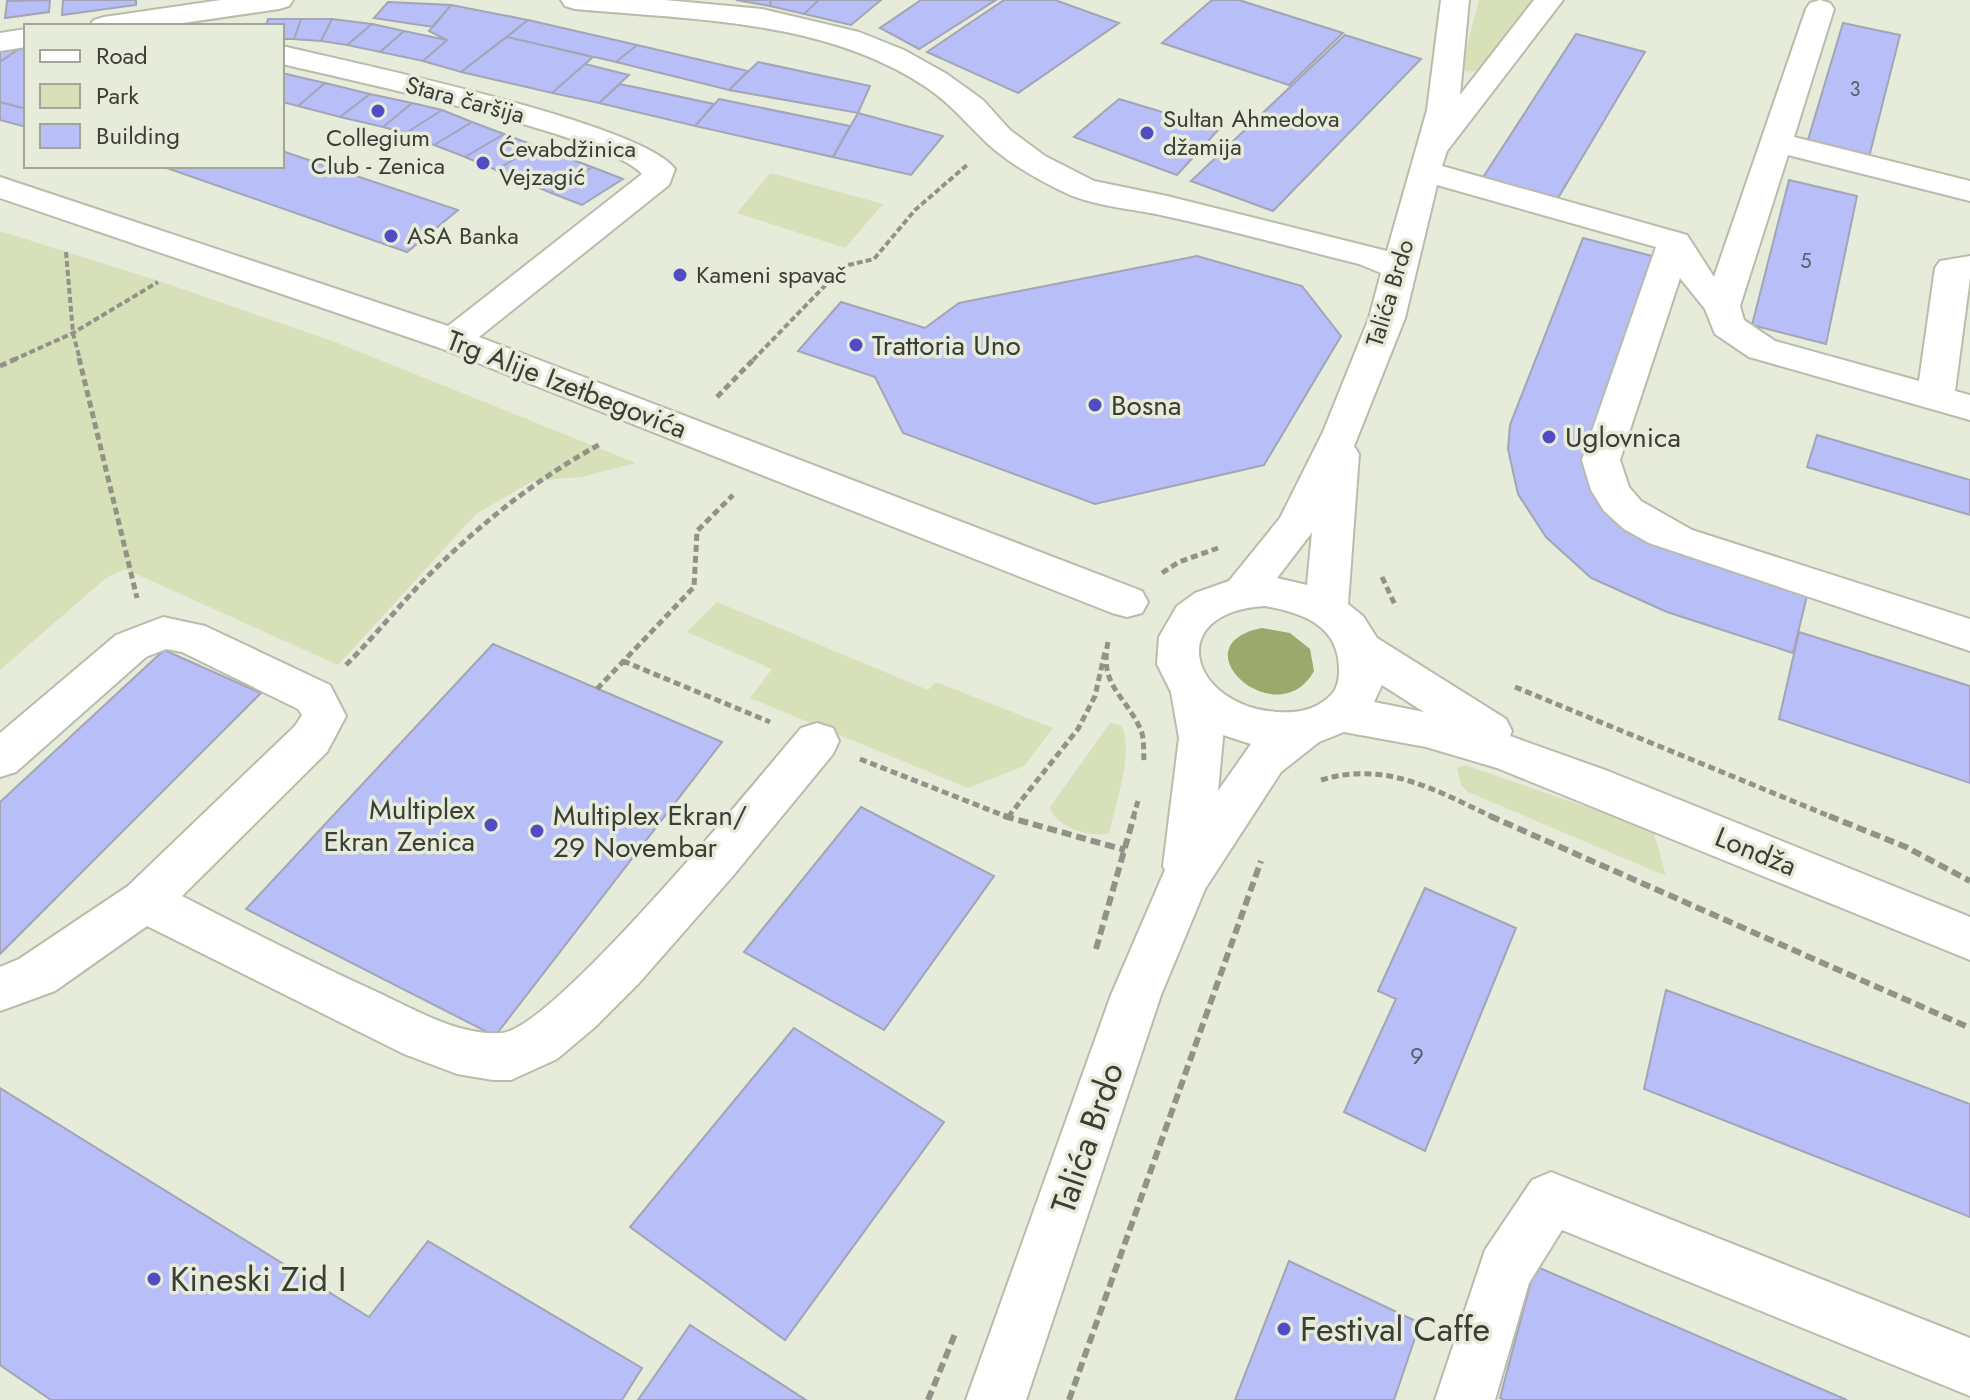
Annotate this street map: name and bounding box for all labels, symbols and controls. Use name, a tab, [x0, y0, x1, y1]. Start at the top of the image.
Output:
legend	[24, 24, 284, 168]
text: Road	[96, 38, 148, 73]
street label: Stara čaršija	[402, 67, 529, 132]
house number: 3	[1850, 75, 1861, 104]
text: Park	[96, 78, 139, 113]
place label: Sultan Ahmedova džamija	[1163, 101, 1339, 164]
marker: Collegium Club - Zenica	[369, 102, 387, 120]
text: Building	[96, 118, 180, 153]
place label: Collegium Club - Zenica	[311, 120, 445, 183]
marker: Sultan Ahmedova džamija	[1138, 124, 1156, 142]
place label: Ćevabdžinica Vejzagić	[499, 131, 636, 194]
marker: Ćevabdžinica Vejzagić	[474, 154, 492, 172]
place label: ASA Banka	[407, 218, 519, 253]
marker: ASA Banka	[382, 227, 400, 245]
street label: Talića Brdo	[1357, 235, 1422, 351]
house number: 5	[1800, 247, 1812, 276]
place label: Kameni spavač	[696, 257, 847, 292]
marker: Kameni spavač	[671, 266, 689, 284]
street label: Trg Alije Izetbegovića	[441, 320, 693, 449]
place label: Trattoria Uno	[872, 325, 1021, 366]
marker: Trattoria Uno	[847, 336, 865, 354]
place label: Bosna	[1111, 385, 1181, 426]
marker: Bosna	[1086, 396, 1104, 414]
place label: Uglovnica	[1565, 417, 1681, 458]
marker: Uglovnica	[1540, 428, 1558, 446]
place label: Multiplex Ekran Zenica	[323, 789, 475, 862]
place label: Multiplex Ekran/ 29 Novembar	[553, 795, 747, 868]
marker: Multiplex Ekran Zenica	[482, 816, 500, 834]
street label: Londža	[1709, 817, 1803, 886]
marker: Multiplex Ekran/ 29 Novembar	[528, 822, 546, 840]
house number: 9	[1410, 1038, 1424, 1073]
street label: Talića Brdo	[1039, 1056, 1136, 1220]
place label: Kineski Zid I	[170, 1255, 346, 1304]
marker: Kineski Zid I	[145, 1270, 163, 1288]
place label: Festival Caffe	[1300, 1305, 1490, 1354]
marker: Festival Caffe	[1275, 1320, 1293, 1338]

